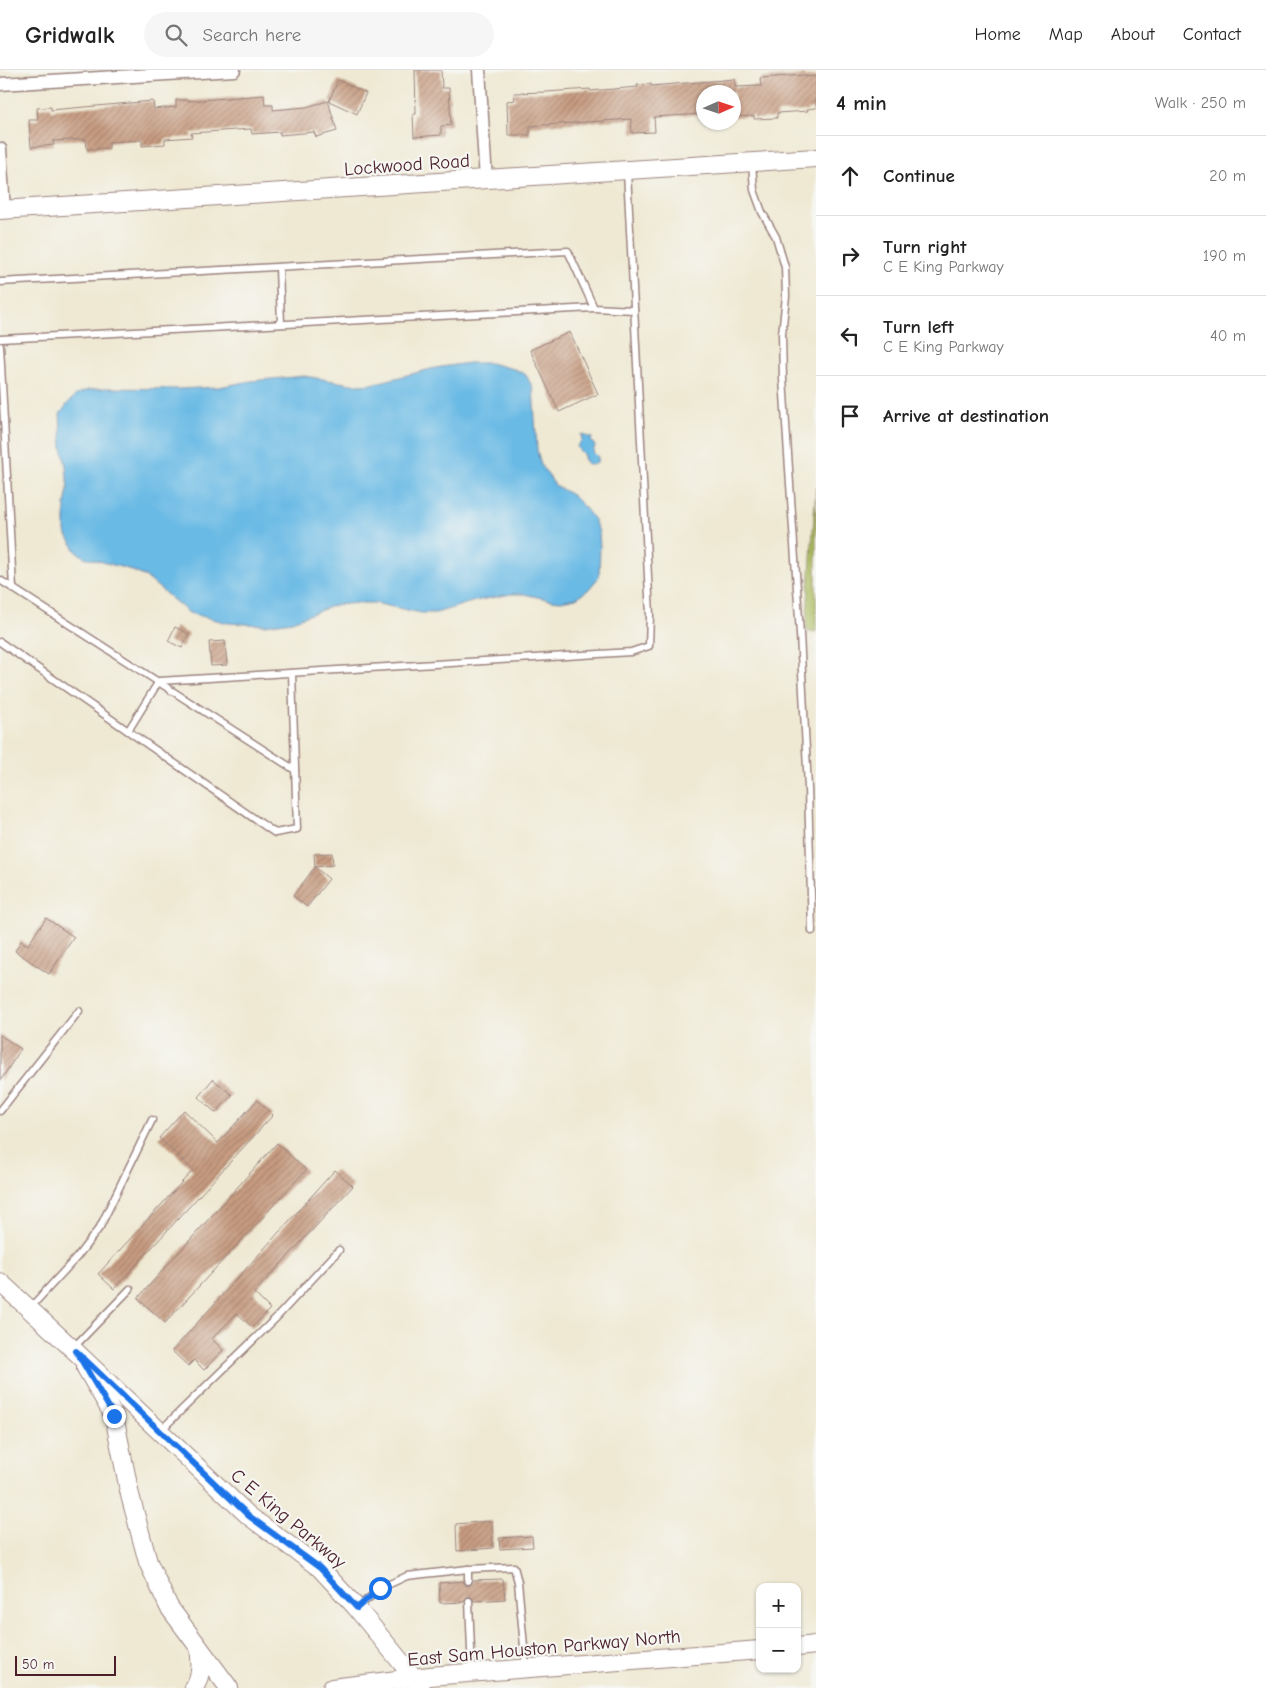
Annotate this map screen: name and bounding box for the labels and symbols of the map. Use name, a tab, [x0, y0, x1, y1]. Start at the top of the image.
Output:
north arrow	[696, 85, 741, 130]
street label: Lockwood Road	[343, 150, 471, 180]
route end	[103, 1405, 126, 1428]
street label: C E King Parkway	[226, 1464, 351, 1574]
route start	[369, 1577, 392, 1600]
street label: East Sam Houston Parkway North	[407, 1625, 682, 1671]
scale bar	[15, 1653, 116, 1676]

